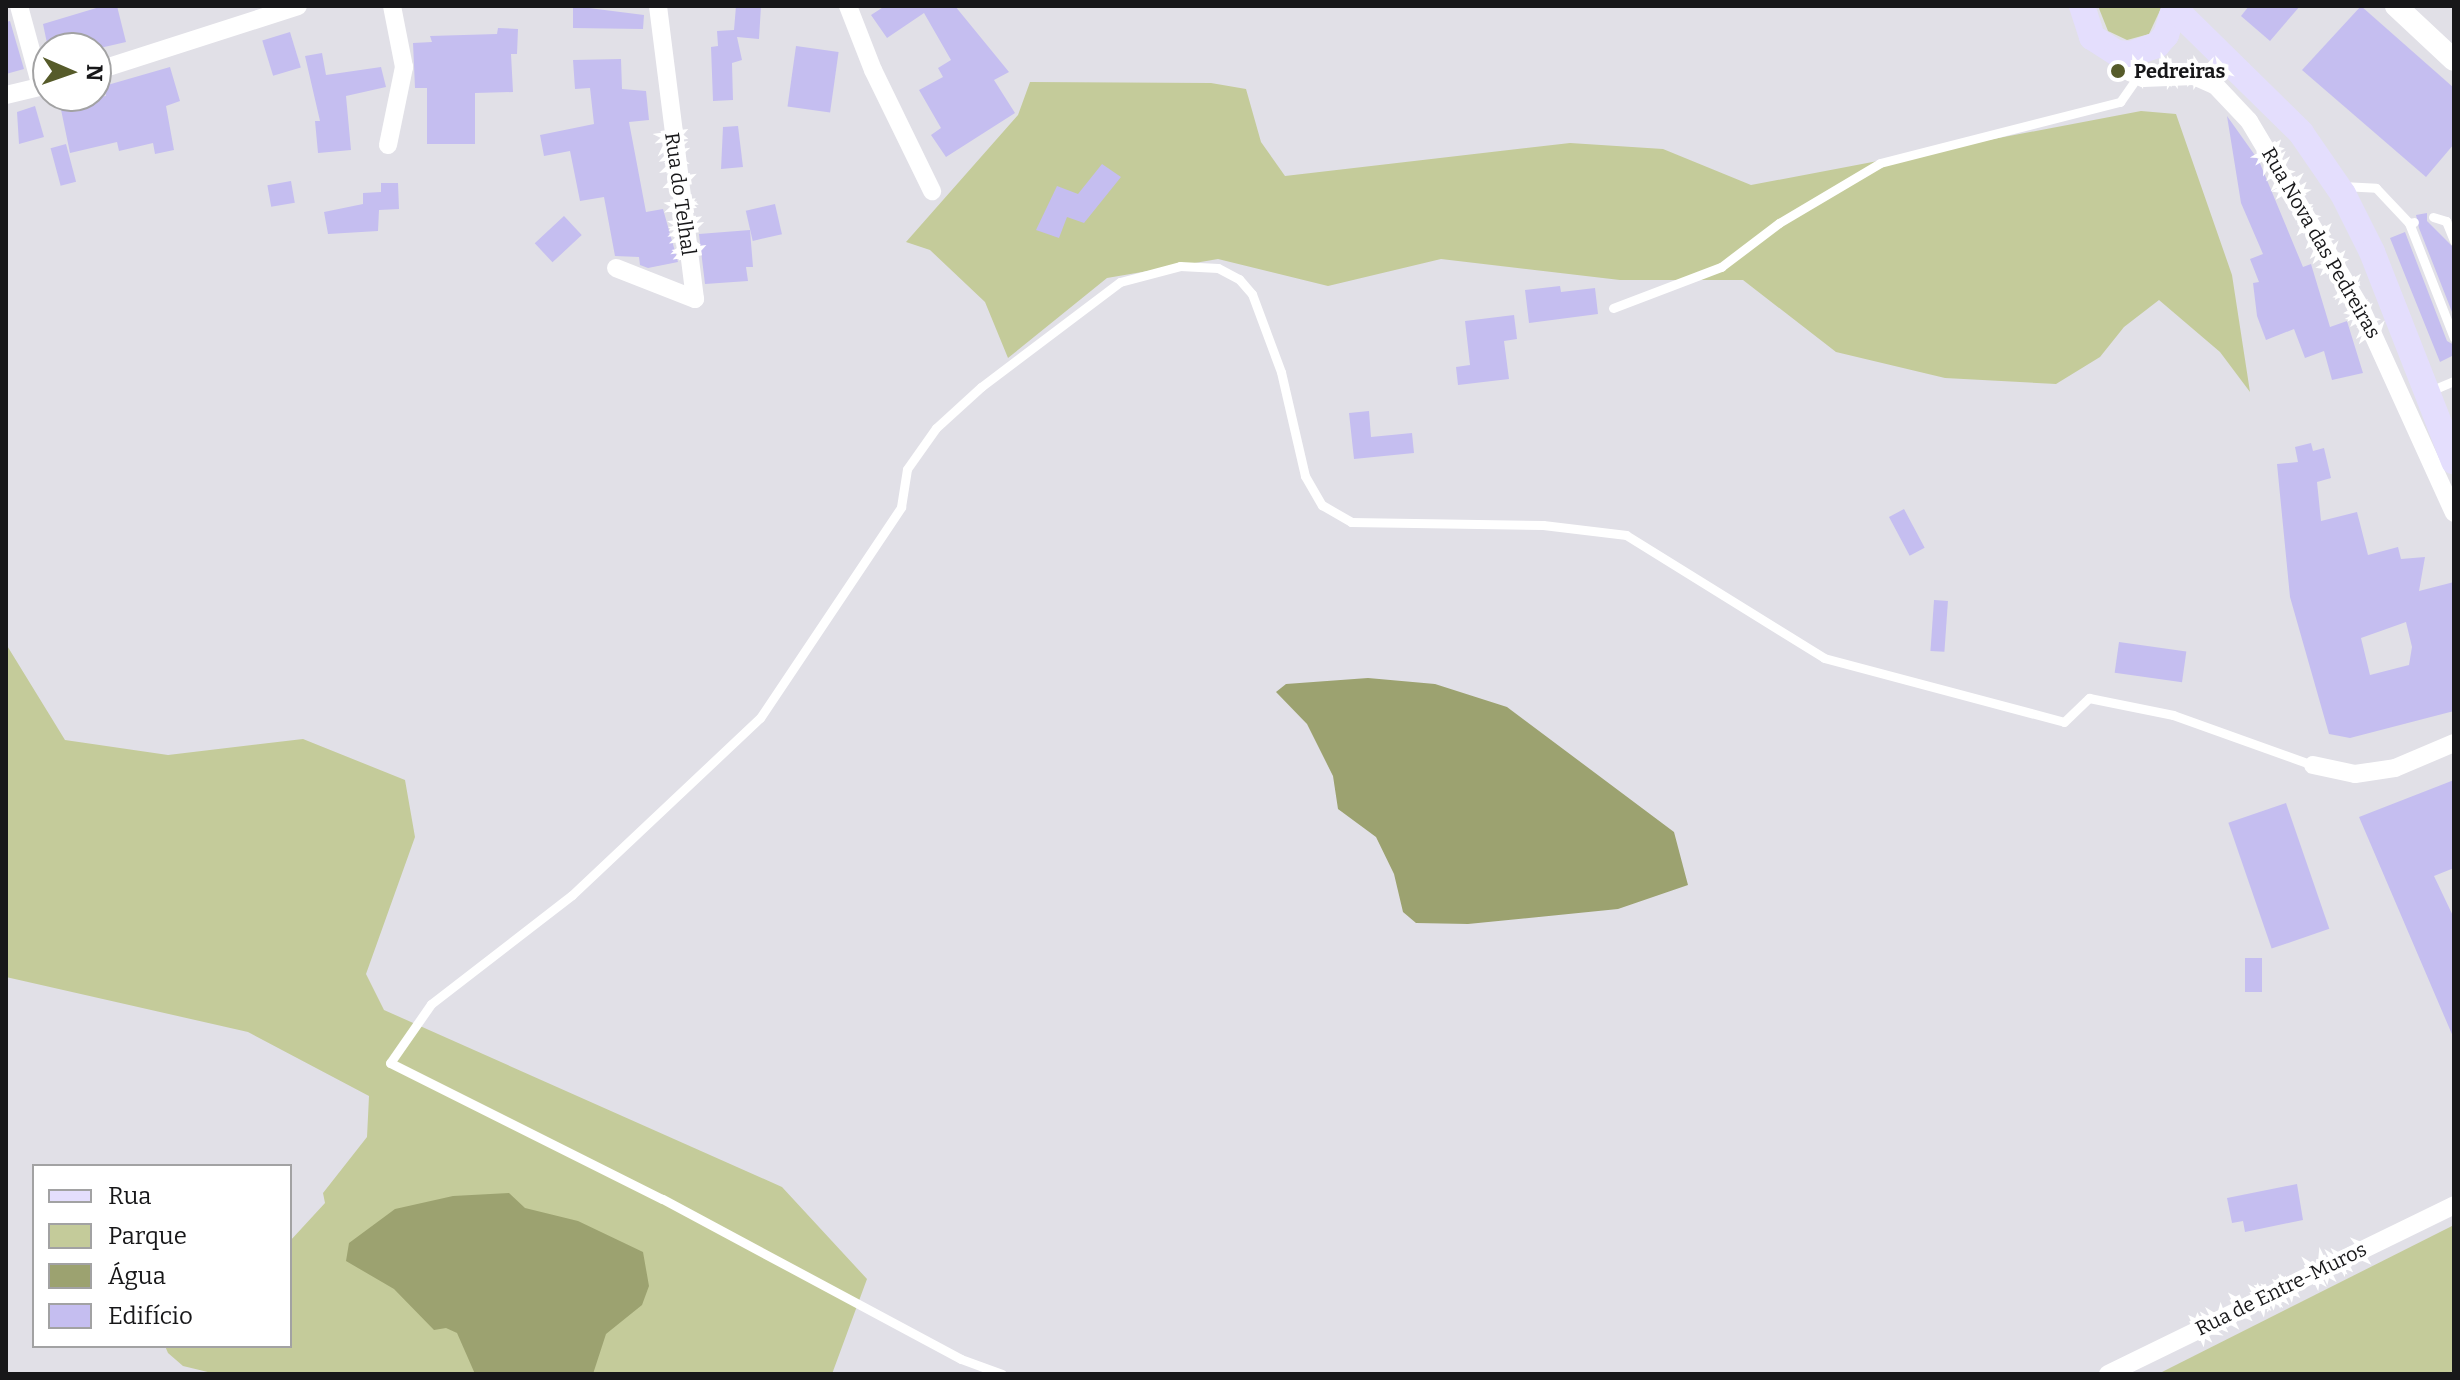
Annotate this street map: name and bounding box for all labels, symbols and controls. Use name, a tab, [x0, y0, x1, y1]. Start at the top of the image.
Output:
north arrow	[32, 32, 112, 112]
place label: Pedreiras	[2134, 59, 2225, 83]
marker: Pedreiras	[2109, 62, 2127, 80]
text: N	[81, 64, 108, 82]
street label: Rua do Telhal	[659, 131, 701, 257]
street label: Rua Nova das Pedreiras	[2257, 143, 2385, 343]
legend	[32, 1164, 292, 1348]
text: Rua	[108, 1182, 151, 1210]
text: Parque	[108, 1222, 187, 1250]
street label: Rua de Entre-Muros	[2192, 1237, 2370, 1341]
text: Água	[108, 1262, 166, 1290]
text: Edifício	[108, 1302, 193, 1330]

